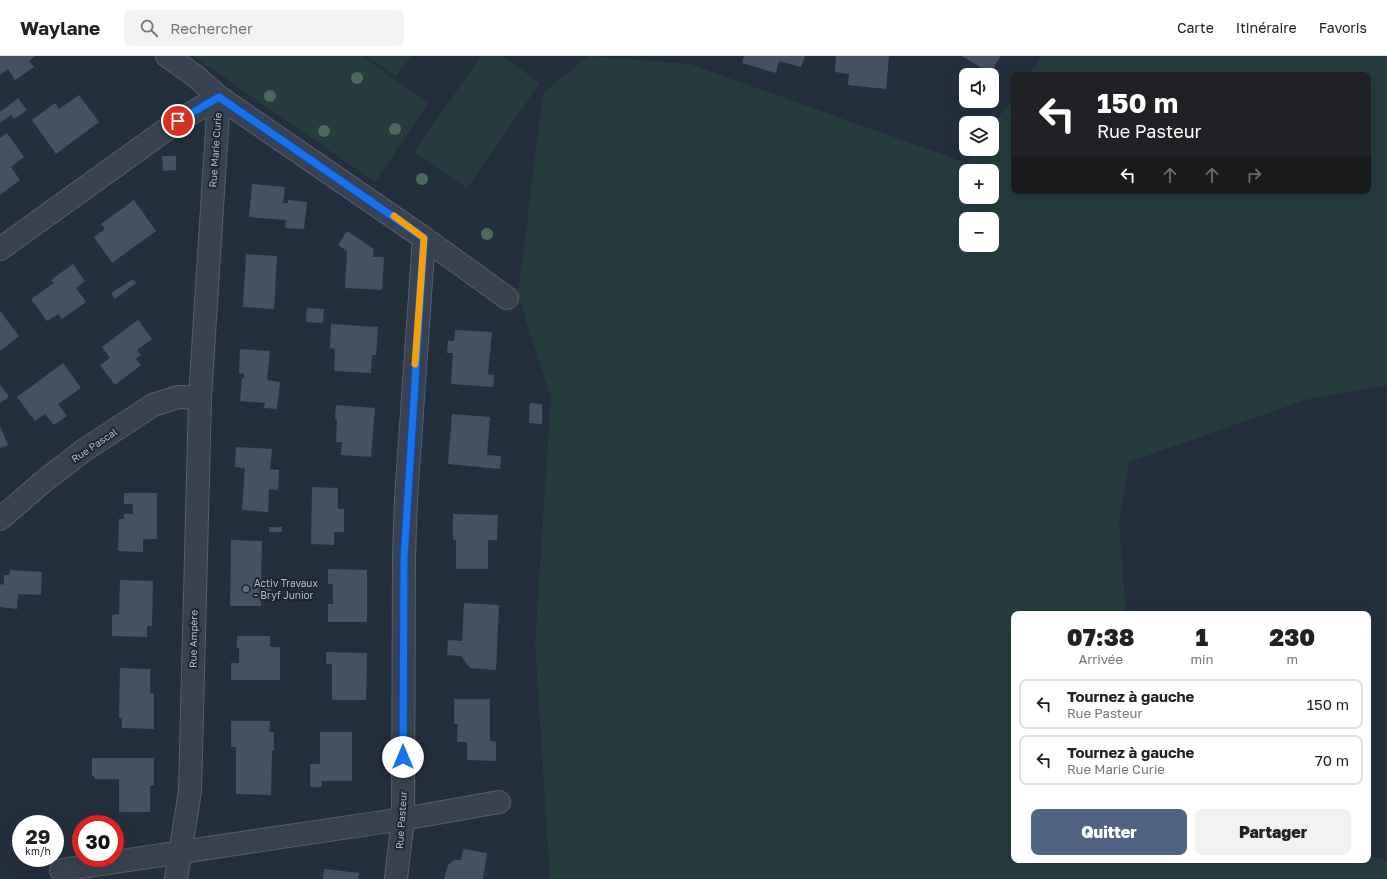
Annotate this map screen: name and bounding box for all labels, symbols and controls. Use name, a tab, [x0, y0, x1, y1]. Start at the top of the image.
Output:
search box	[124, 10, 404, 46]
text: Waylane	[20, 16, 100, 39]
icon: search	[138, 17, 160, 39]
text: Rechercher	[170, 19, 253, 37]
text: Carte	[1177, 19, 1214, 36]
text: Itinéraire	[1236, 19, 1297, 36]
text: Favoris	[1319, 19, 1367, 36]
map controls	[959, 68, 999, 252]
button: sound	[959, 68, 999, 108]
text: 150 m	[1097, 86, 1178, 119]
icon: left	[1031, 88, 1083, 140]
pin	[161, 104, 195, 138]
icon: arrive	[167, 110, 189, 132]
street label: Rue Marie Curie	[206, 112, 224, 188]
button: layers	[959, 116, 999, 156]
text: Rue Pasteur	[1097, 120, 1202, 142]
button: +	[959, 164, 999, 204]
icon: left	[1117, 164, 1139, 186]
icon: ahead	[1159, 164, 1181, 186]
icon: ahead	[1201, 164, 1223, 186]
icon: right	[1243, 164, 1265, 186]
button: −	[959, 212, 999, 252]
street label: Rue Pascal	[69, 425, 119, 465]
place label: Activ Travaux - Bryf Junior	[254, 577, 318, 601]
marker: Activ Travaux - Bryf Junior	[241, 584, 251, 594]
street label: Rue Ampère	[186, 610, 200, 668]
text: 07:38	[1067, 622, 1135, 651]
text: 1	[1196, 622, 1208, 651]
text: 230	[1269, 622, 1315, 651]
text: Arrivée	[1079, 651, 1123, 667]
text: min	[1190, 651, 1213, 667]
text: m	[1286, 651, 1298, 667]
text: Tournez à gauche	[1067, 687, 1194, 705]
icon: left	[1033, 693, 1055, 715]
text: 150 m	[1307, 695, 1349, 713]
text: Rue Pasteur	[1067, 705, 1143, 721]
position arrow	[382, 736, 424, 778]
text: Tournez à gauche	[1067, 743, 1194, 761]
icon: left	[1033, 749, 1055, 771]
text: 70 m	[1315, 751, 1349, 769]
text: Rue Marie Curie	[1067, 761, 1165, 777]
street label: Rue Pasteur	[393, 791, 409, 849]
button: Quitter	[1031, 809, 1187, 855]
button: Partager	[1195, 809, 1351, 855]
speed limit sign: 30	[72, 815, 124, 867]
text: 29	[26, 824, 50, 848]
text: km/h	[25, 845, 51, 857]

